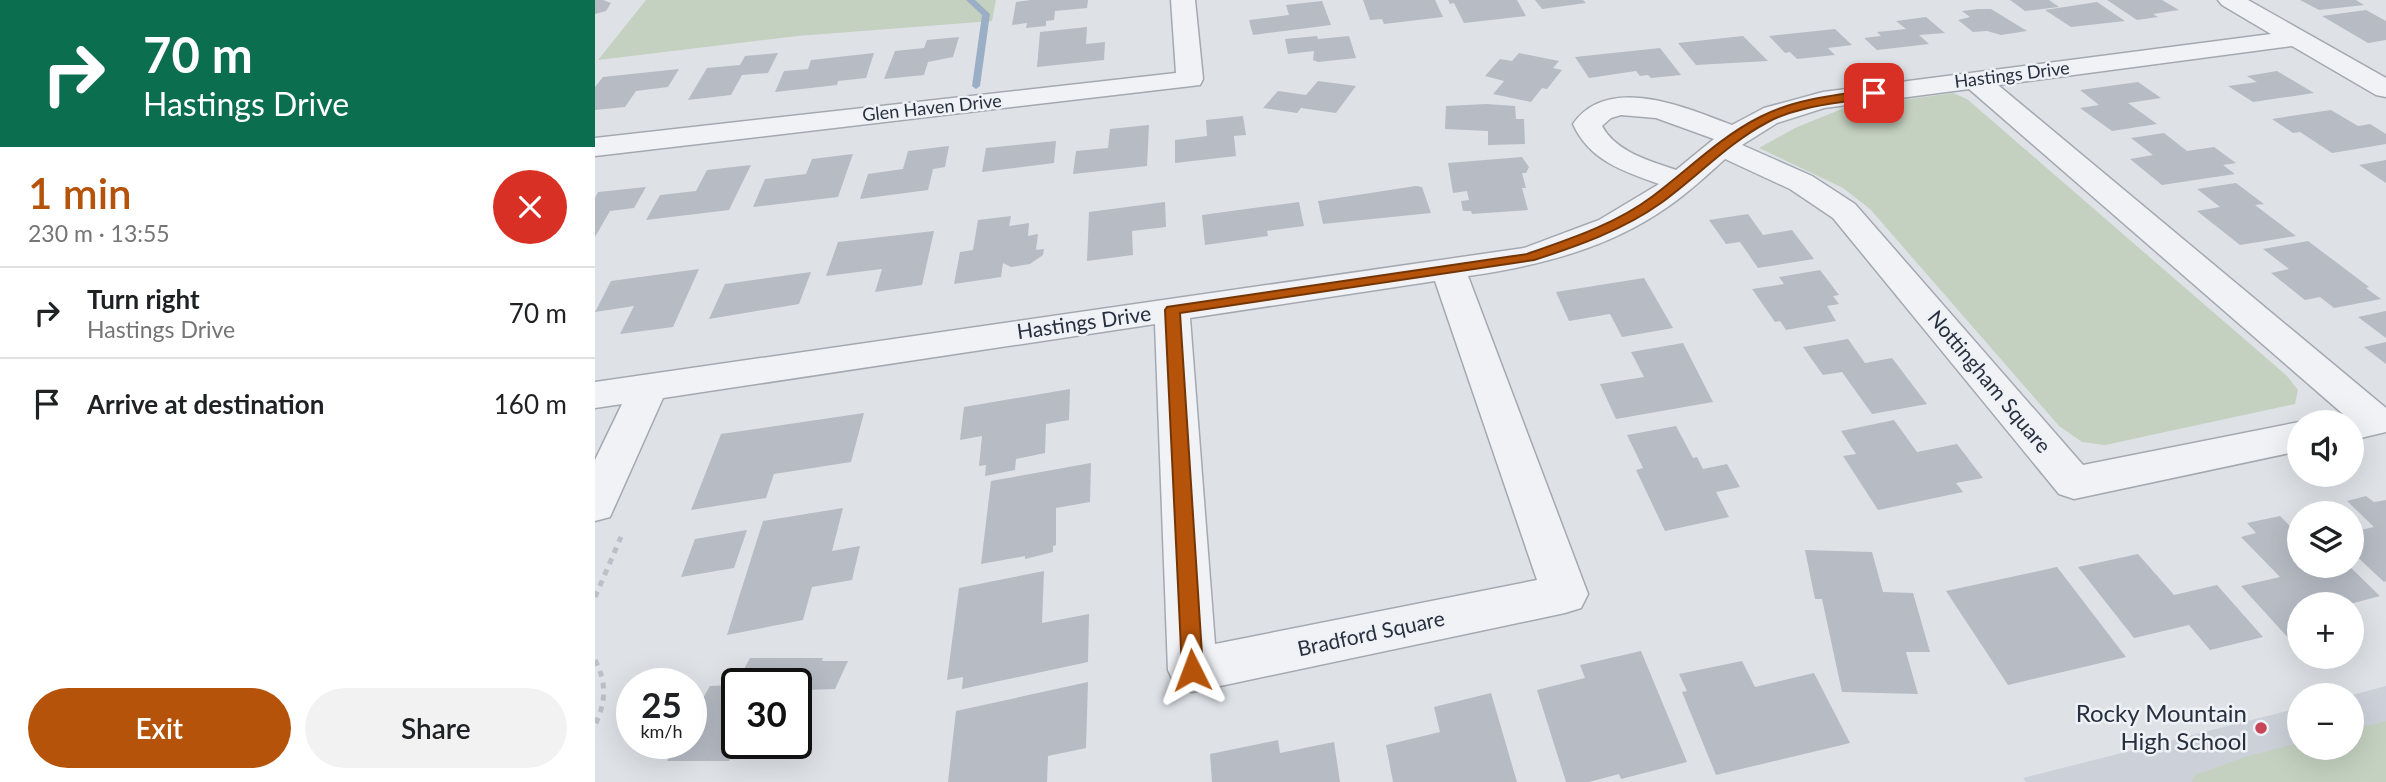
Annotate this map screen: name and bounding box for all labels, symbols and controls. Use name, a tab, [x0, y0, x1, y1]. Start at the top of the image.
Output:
text: 70 m	[143, 25, 253, 83]
icon: right	[28, 28, 119, 119]
street label: Hastings Drive	[1953, 56, 2071, 92]
pin	[1844, 63, 1904, 123]
icon: arrive	[1855, 74, 1893, 112]
text: Hastings Drive	[143, 84, 349, 123]
street label: Glen Haven Drive	[861, 89, 1003, 125]
text: 1 min	[28, 168, 132, 218]
button: close	[493, 170, 567, 244]
text: 230 m · 13:55	[28, 219, 170, 247]
text: Turn right	[87, 283, 200, 315]
icon: right	[28, 294, 66, 332]
text: 70 m	[509, 297, 567, 329]
street label: Hastings Drive	[1015, 300, 1153, 343]
street label: Nottingham Square	[1923, 305, 2057, 457]
text: Hastings Drive	[87, 315, 235, 343]
icon: arrive	[28, 385, 66, 423]
text: Arrive at destination	[87, 388, 324, 420]
text: 160 m	[494, 388, 567, 420]
map controls	[2287, 410, 2364, 760]
button: sound	[2287, 410, 2364, 487]
button: layers	[2287, 501, 2364, 578]
button: +	[2287, 592, 2364, 669]
street label: Bradford Square	[1295, 605, 1447, 660]
position arrow	[1155, 633, 1229, 707]
speed limit sign: 30	[721, 668, 812, 759]
text: 25	[641, 683, 682, 725]
button: −	[2287, 683, 2364, 760]
button: Exit	[28, 688, 291, 768]
button: Share	[305, 688, 567, 768]
place label: Rocky Mountain High School	[2076, 698, 2247, 755]
text: km/h	[640, 720, 683, 742]
marker: Rocky Mountain High School	[2253, 720, 2269, 736]

